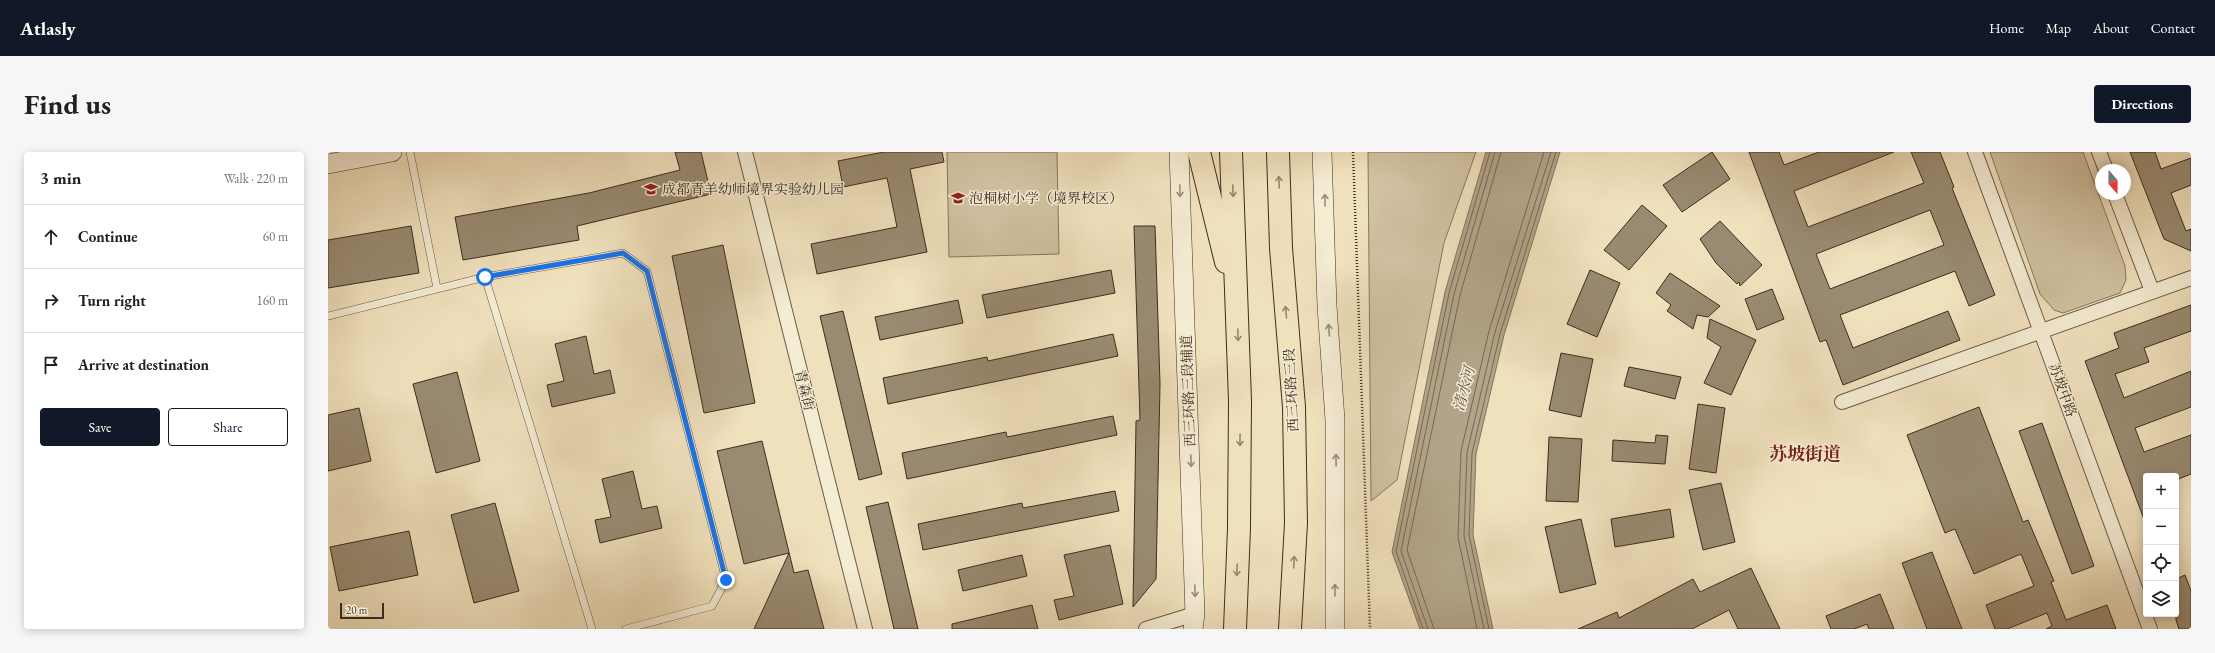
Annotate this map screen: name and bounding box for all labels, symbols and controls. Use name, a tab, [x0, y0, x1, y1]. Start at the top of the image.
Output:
text: Atlasly	[20, 16, 76, 41]
text: Home	[1989, 19, 2024, 37]
text: Map	[2046, 19, 2071, 37]
text: About	[2093, 19, 2129, 37]
text: Contact	[2151, 19, 2195, 37]
button: Directions	[2094, 85, 2191, 123]
text: Find us	[24, 86, 111, 122]
north arrow	[2095, 164, 2131, 200]
text: 3 min	[40, 167, 81, 189]
text: Walk · 220 m	[224, 170, 288, 187]
one-way arrow	[1275, 176, 1282, 189]
place label: 成都青羊幼师境界实验幼儿园	[662, 180, 844, 198]
school or university icon: 成都青羊幼师境界实验幼儿园	[643, 181, 659, 197]
one-way arrow	[1177, 184, 1184, 197]
one-way arrow	[1229, 184, 1237, 197]
place label: 泡桐树小学（境界校区）	[969, 189, 1123, 207]
school or university icon: 泡桐树小学（境界校区）	[950, 190, 966, 206]
one-way arrow	[1321, 194, 1328, 207]
icon: ahead	[40, 226, 62, 248]
text: Continue	[78, 227, 138, 246]
text: 60 m	[263, 228, 288, 245]
route start	[476, 268, 494, 286]
icon: right	[40, 290, 62, 312]
text: Turn right	[78, 291, 146, 310]
text: 160 m	[257, 292, 288, 309]
one-way arrow	[1283, 306, 1290, 319]
one-way arrow	[1325, 324, 1332, 337]
one-way arrow	[1234, 328, 1242, 341]
street label: 西三环路三段辅道	[1177, 335, 1199, 447]
street label: 西三环路三段	[1280, 348, 1302, 432]
icon: arrive	[40, 354, 62, 376]
text: Arrive at destination	[78, 355, 209, 374]
street label: 苏坡中路	[2045, 361, 2081, 419]
water label: 清水河	[1449, 362, 1479, 413]
street label: 青森街	[791, 367, 819, 413]
button: Save	[40, 408, 160, 446]
button: Share	[168, 408, 288, 446]
one-way arrow	[1236, 433, 1244, 446]
district label: 苏坡街道	[1769, 442, 1841, 465]
one-way arrow	[1187, 454, 1195, 467]
one-way arrow	[1332, 454, 1340, 467]
map controls	[2143, 473, 2179, 617]
button: +	[2143, 473, 2179, 509]
button: −	[2143, 509, 2179, 545]
button: locate	[2143, 545, 2179, 581]
one-way arrow	[1290, 556, 1297, 569]
one-way arrow	[1234, 563, 1241, 576]
route end	[717, 571, 735, 589]
button: layers	[2143, 581, 2179, 617]
one-way arrow	[1191, 584, 1199, 597]
one-way arrow	[1332, 584, 1339, 597]
scale bar	[340, 601, 384, 620]
text: 20 m	[346, 603, 367, 617]

